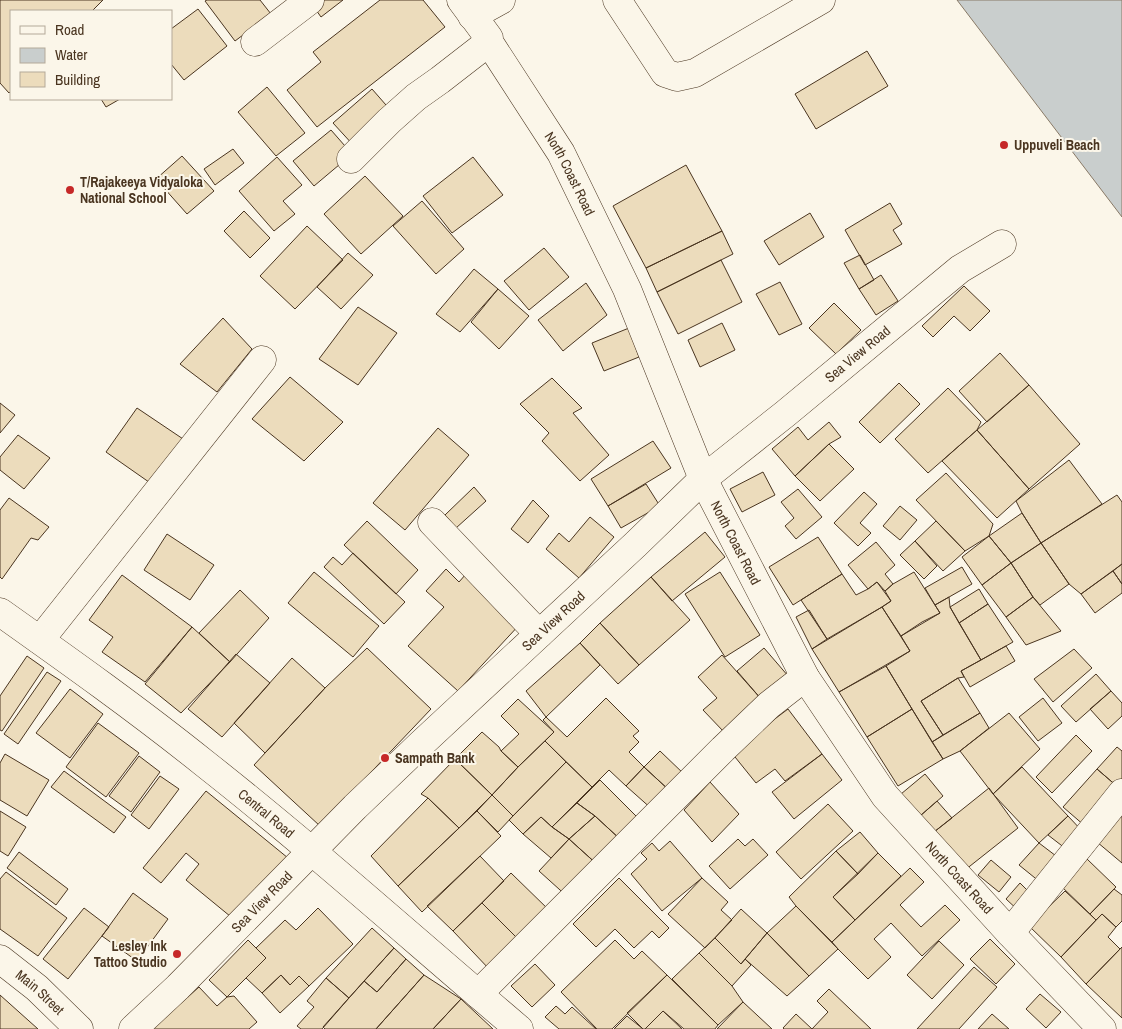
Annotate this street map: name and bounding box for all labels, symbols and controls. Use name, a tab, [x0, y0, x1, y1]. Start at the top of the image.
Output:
legend	[10, 10, 172, 100]
text: Road	[55, 19, 84, 40]
text: Water	[55, 44, 87, 65]
text: Building	[55, 69, 100, 90]
street label: North Coast Road	[541, 128, 599, 219]
place label: Uppuveli Beach	[1014, 136, 1100, 154]
marker: Uppuveli Beach	[998, 139, 1010, 151]
place label: T/Rajakeeya Vidyaloka National School	[80, 173, 204, 207]
marker: T/Rajakeeya Vidyaloka National School	[64, 184, 76, 196]
street label: Sea View Road	[821, 322, 894, 386]
street label: North Coast Road	[707, 498, 765, 588]
street label: Sea View Road	[518, 587, 589, 655]
place label: Sampath Bank	[395, 749, 475, 767]
marker: Sampath Bank	[379, 752, 391, 764]
street label: Central Road	[235, 785, 298, 842]
street label: North Coast Road	[922, 838, 997, 918]
street label: Sea View Road	[227, 867, 296, 937]
place label: Lesley Ink Tattoo Studio	[94, 937, 168, 971]
marker: Lesley Ink Tattoo Studio	[171, 948, 183, 960]
street label: Main Street	[12, 966, 68, 1019]

